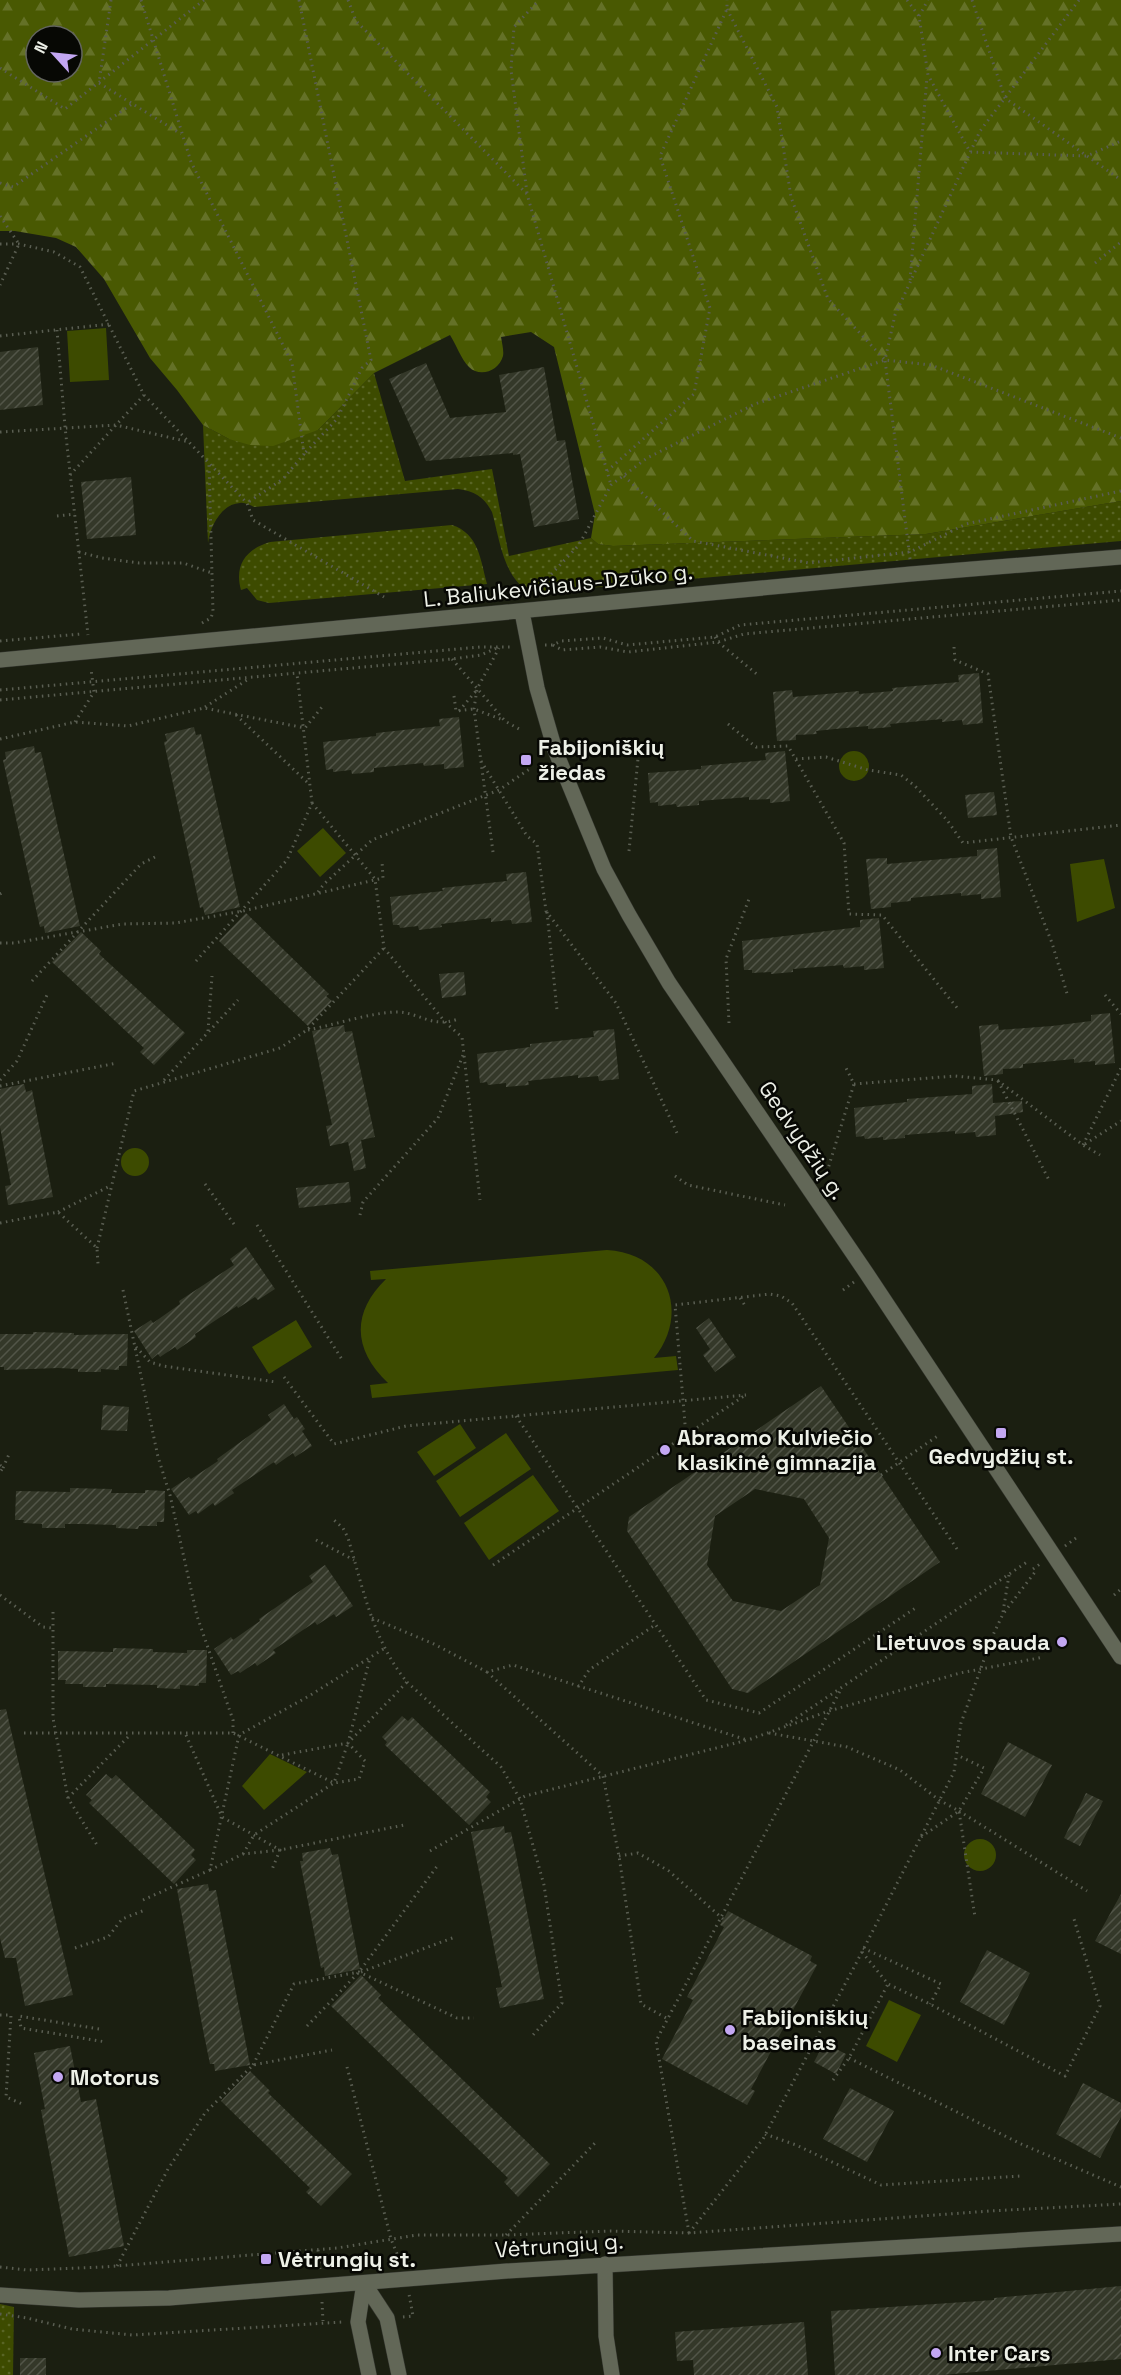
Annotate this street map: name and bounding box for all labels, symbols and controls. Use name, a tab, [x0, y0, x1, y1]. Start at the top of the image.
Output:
north arrow	[24, 24, 84, 84]
text: N	[29, 38, 53, 57]
street label: L. Baliukevičiaus-Dzūko g.	[422, 557, 694, 613]
place label: Fabijoniškių žiedas	[538, 733, 664, 786]
marker: Fabijoniškių žiedas	[519, 753, 533, 767]
street label: Gedvydžių g.	[753, 1075, 853, 1205]
place label: Abraomo Kulviečio klasikinė gimnazija	[677, 1423, 876, 1476]
marker: Gedvydžių st.	[994, 1426, 1008, 1440]
place label: Gedvydžių st.	[928, 1442, 1074, 1470]
marker: Abraomo Kulviečio klasikinė gimnazija	[658, 1443, 672, 1457]
place label: Lietuvos spauda	[876, 1628, 1050, 1656]
marker: Lietuvos spauda	[1055, 1635, 1069, 1649]
place label: Fabijoniškių baseinas	[742, 2003, 868, 2056]
marker: Fabijoniškių baseinas	[723, 2023, 737, 2037]
place label: Motorus	[70, 2063, 159, 2091]
marker: Motorus	[51, 2070, 65, 2084]
street label: Vėtrungių g.	[494, 2227, 624, 2263]
place label: Vėtrungių st.	[278, 2245, 416, 2273]
marker: Vėtrungių st.	[259, 2252, 273, 2266]
place label: Inter Cars	[948, 2339, 1051, 2367]
marker: Inter Cars	[929, 2346, 943, 2360]

